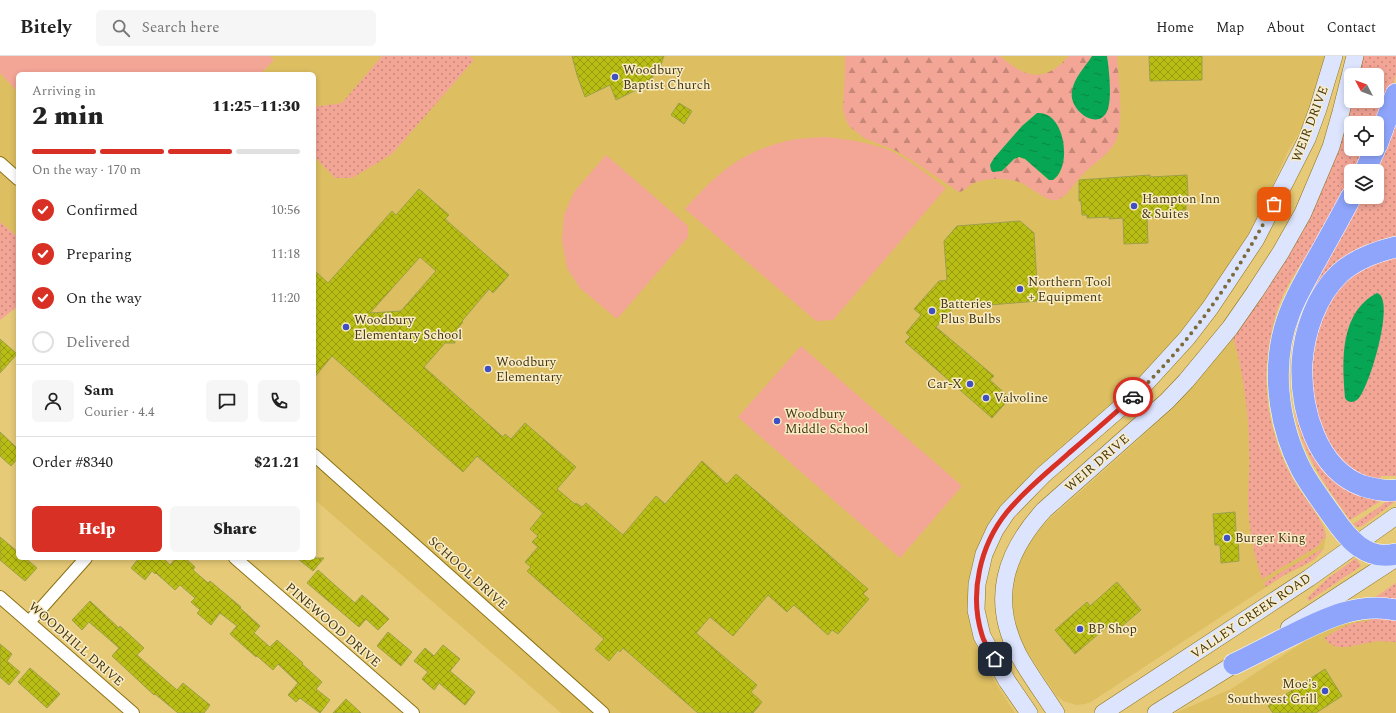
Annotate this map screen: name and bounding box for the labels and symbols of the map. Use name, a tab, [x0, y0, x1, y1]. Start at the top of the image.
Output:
place label: Woodbury Baptist Church	[623, 60, 711, 95]
north arrow	[1344, 68, 1384, 108]
marker: Woodbury Baptist Church	[610, 72, 620, 82]
street label: WEIR DRIVE	[1286, 83, 1334, 165]
pin	[1257, 187, 1291, 221]
place label: Hampton Inn & Suites	[1142, 189, 1221, 224]
marker: Hampton Inn & Suites	[1129, 201, 1139, 211]
place label: Northern Tool + Equipment	[1028, 272, 1111, 307]
marker: Northern Tool + Equipment	[1015, 284, 1025, 294]
place label: Batteries Plus Bulbs	[940, 294, 1001, 329]
marker: Batteries Plus Bulbs	[927, 306, 937, 316]
place label: Woodbury Elementary School	[354, 310, 462, 345]
marker: Woodbury Elementary School	[341, 322, 351, 332]
place label: Woodbury Elementary	[496, 352, 563, 387]
marker: Woodbury Elementary	[483, 364, 493, 374]
place label: Car-X	[927, 374, 962, 394]
courier	[1113, 377, 1153, 417]
marker: Car-X	[965, 379, 975, 389]
place label: Valvoline	[994, 388, 1048, 408]
marker: Valvoline	[981, 393, 991, 403]
place label: Woodbury Middle School	[785, 404, 868, 439]
marker: Woodbury Middle School	[772, 416, 782, 426]
street label: WEIR DRIVE	[1060, 429, 1134, 497]
place label: Burger King	[1235, 528, 1306, 548]
street label: SCHOOL DRIVE	[424, 532, 512, 614]
marker: Burger King	[1222, 533, 1232, 543]
street label: VALLEY CREEK ROAD	[1187, 568, 1315, 664]
street label: PINEWOOD DRIVE	[281, 578, 385, 672]
street label: WOODHILL DRIVE	[24, 597, 128, 691]
place label: BP Shop	[1088, 619, 1137, 639]
marker: BP Shop	[1075, 624, 1085, 634]
pin	[978, 642, 1012, 676]
place label: Moe's Southwest Grill	[1227, 674, 1317, 709]
marker: Moe's Southwest Grill	[1320, 686, 1330, 696]

